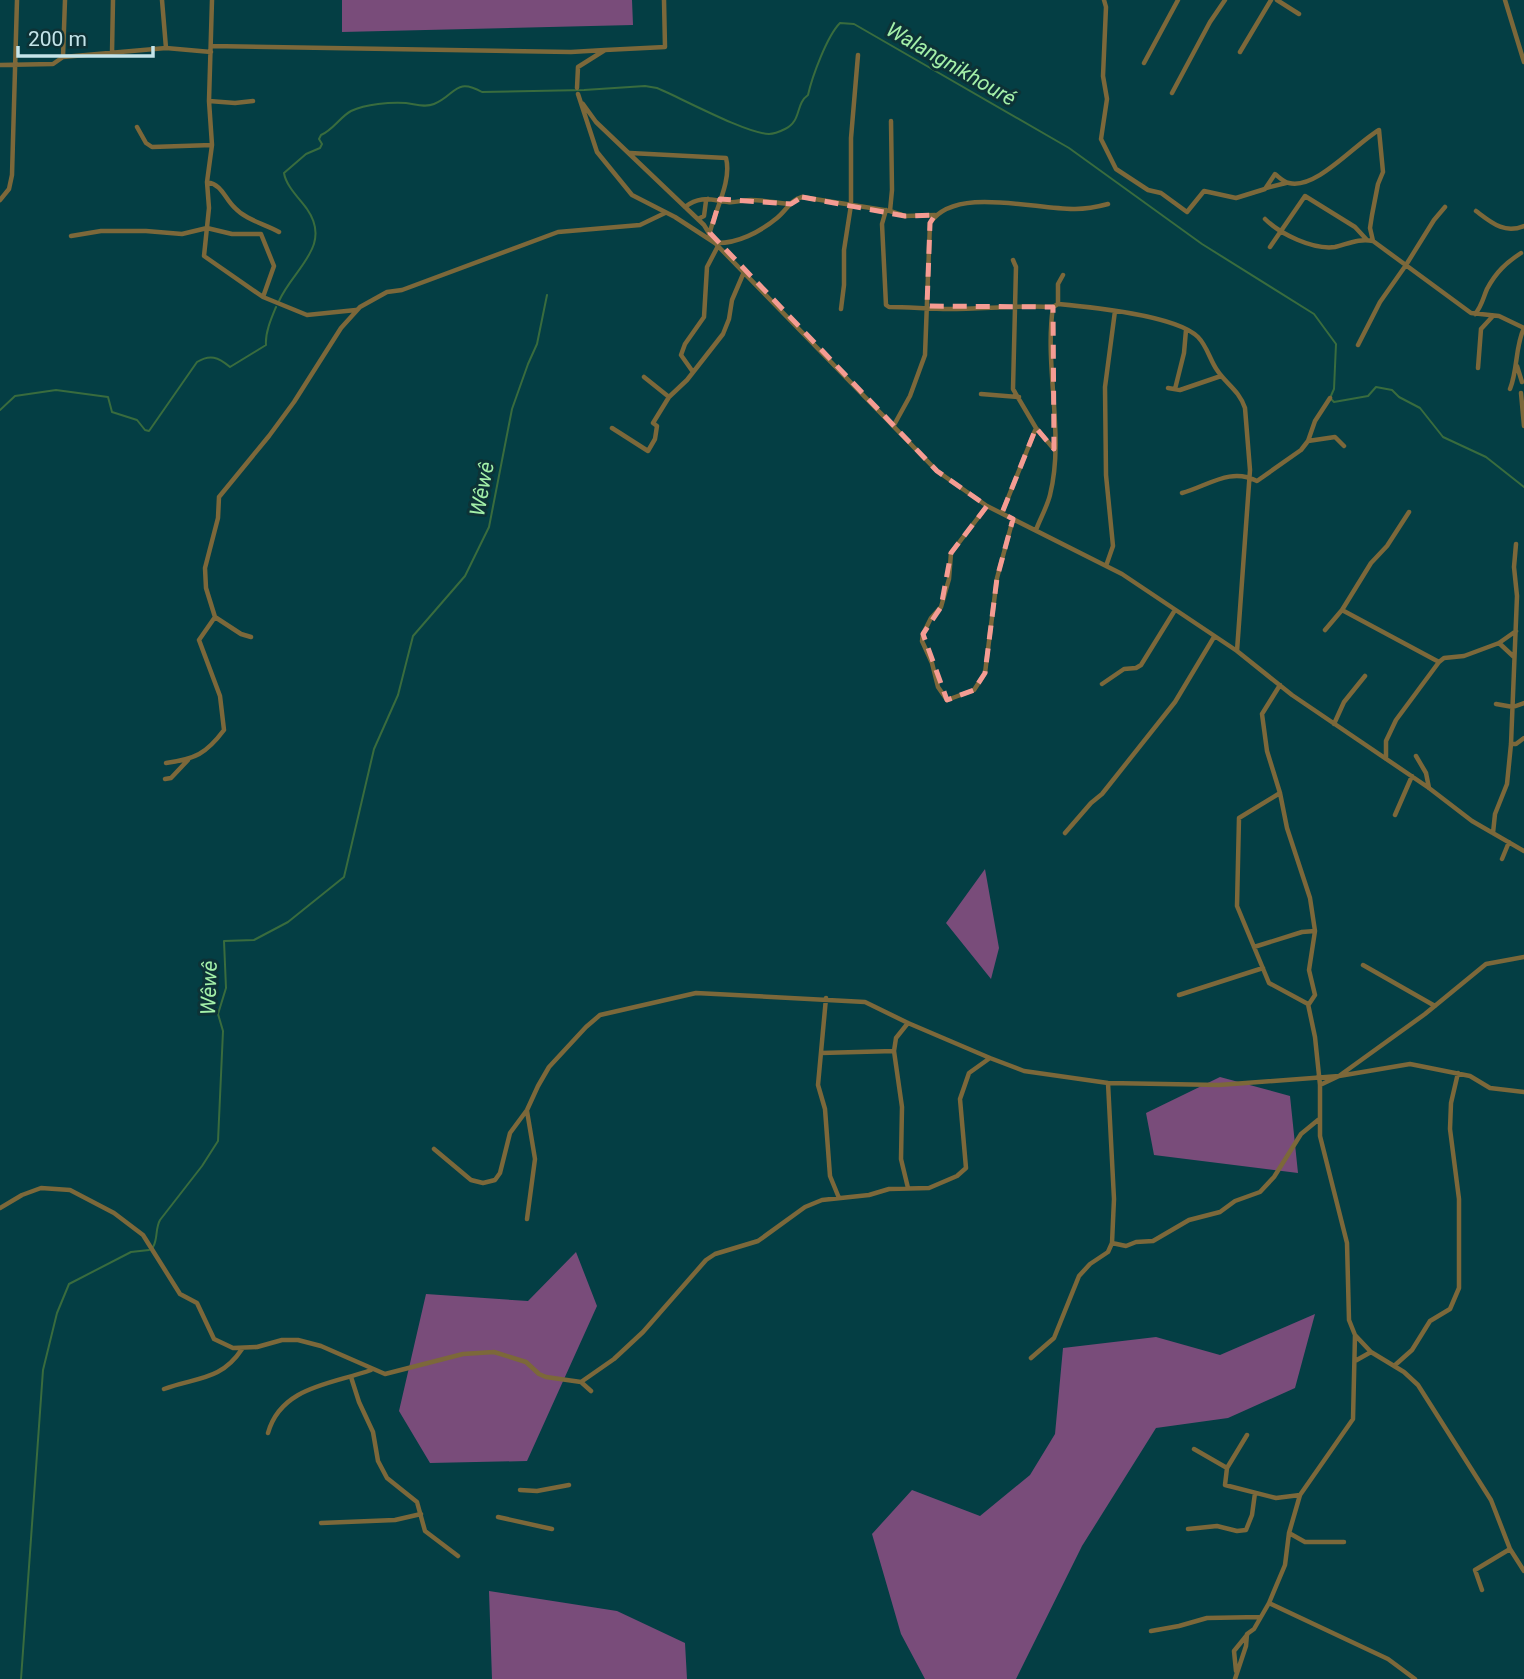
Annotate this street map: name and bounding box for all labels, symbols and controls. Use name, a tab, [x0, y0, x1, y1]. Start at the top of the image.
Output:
scale bar	[18, 14, 152, 58]
water label: Walangnikhouré	[882, 17, 1020, 111]
text: 200 m	[28, 27, 87, 51]
water label: Wêwê	[465, 460, 499, 518]
water label: Wêwê	[196, 960, 222, 1016]

